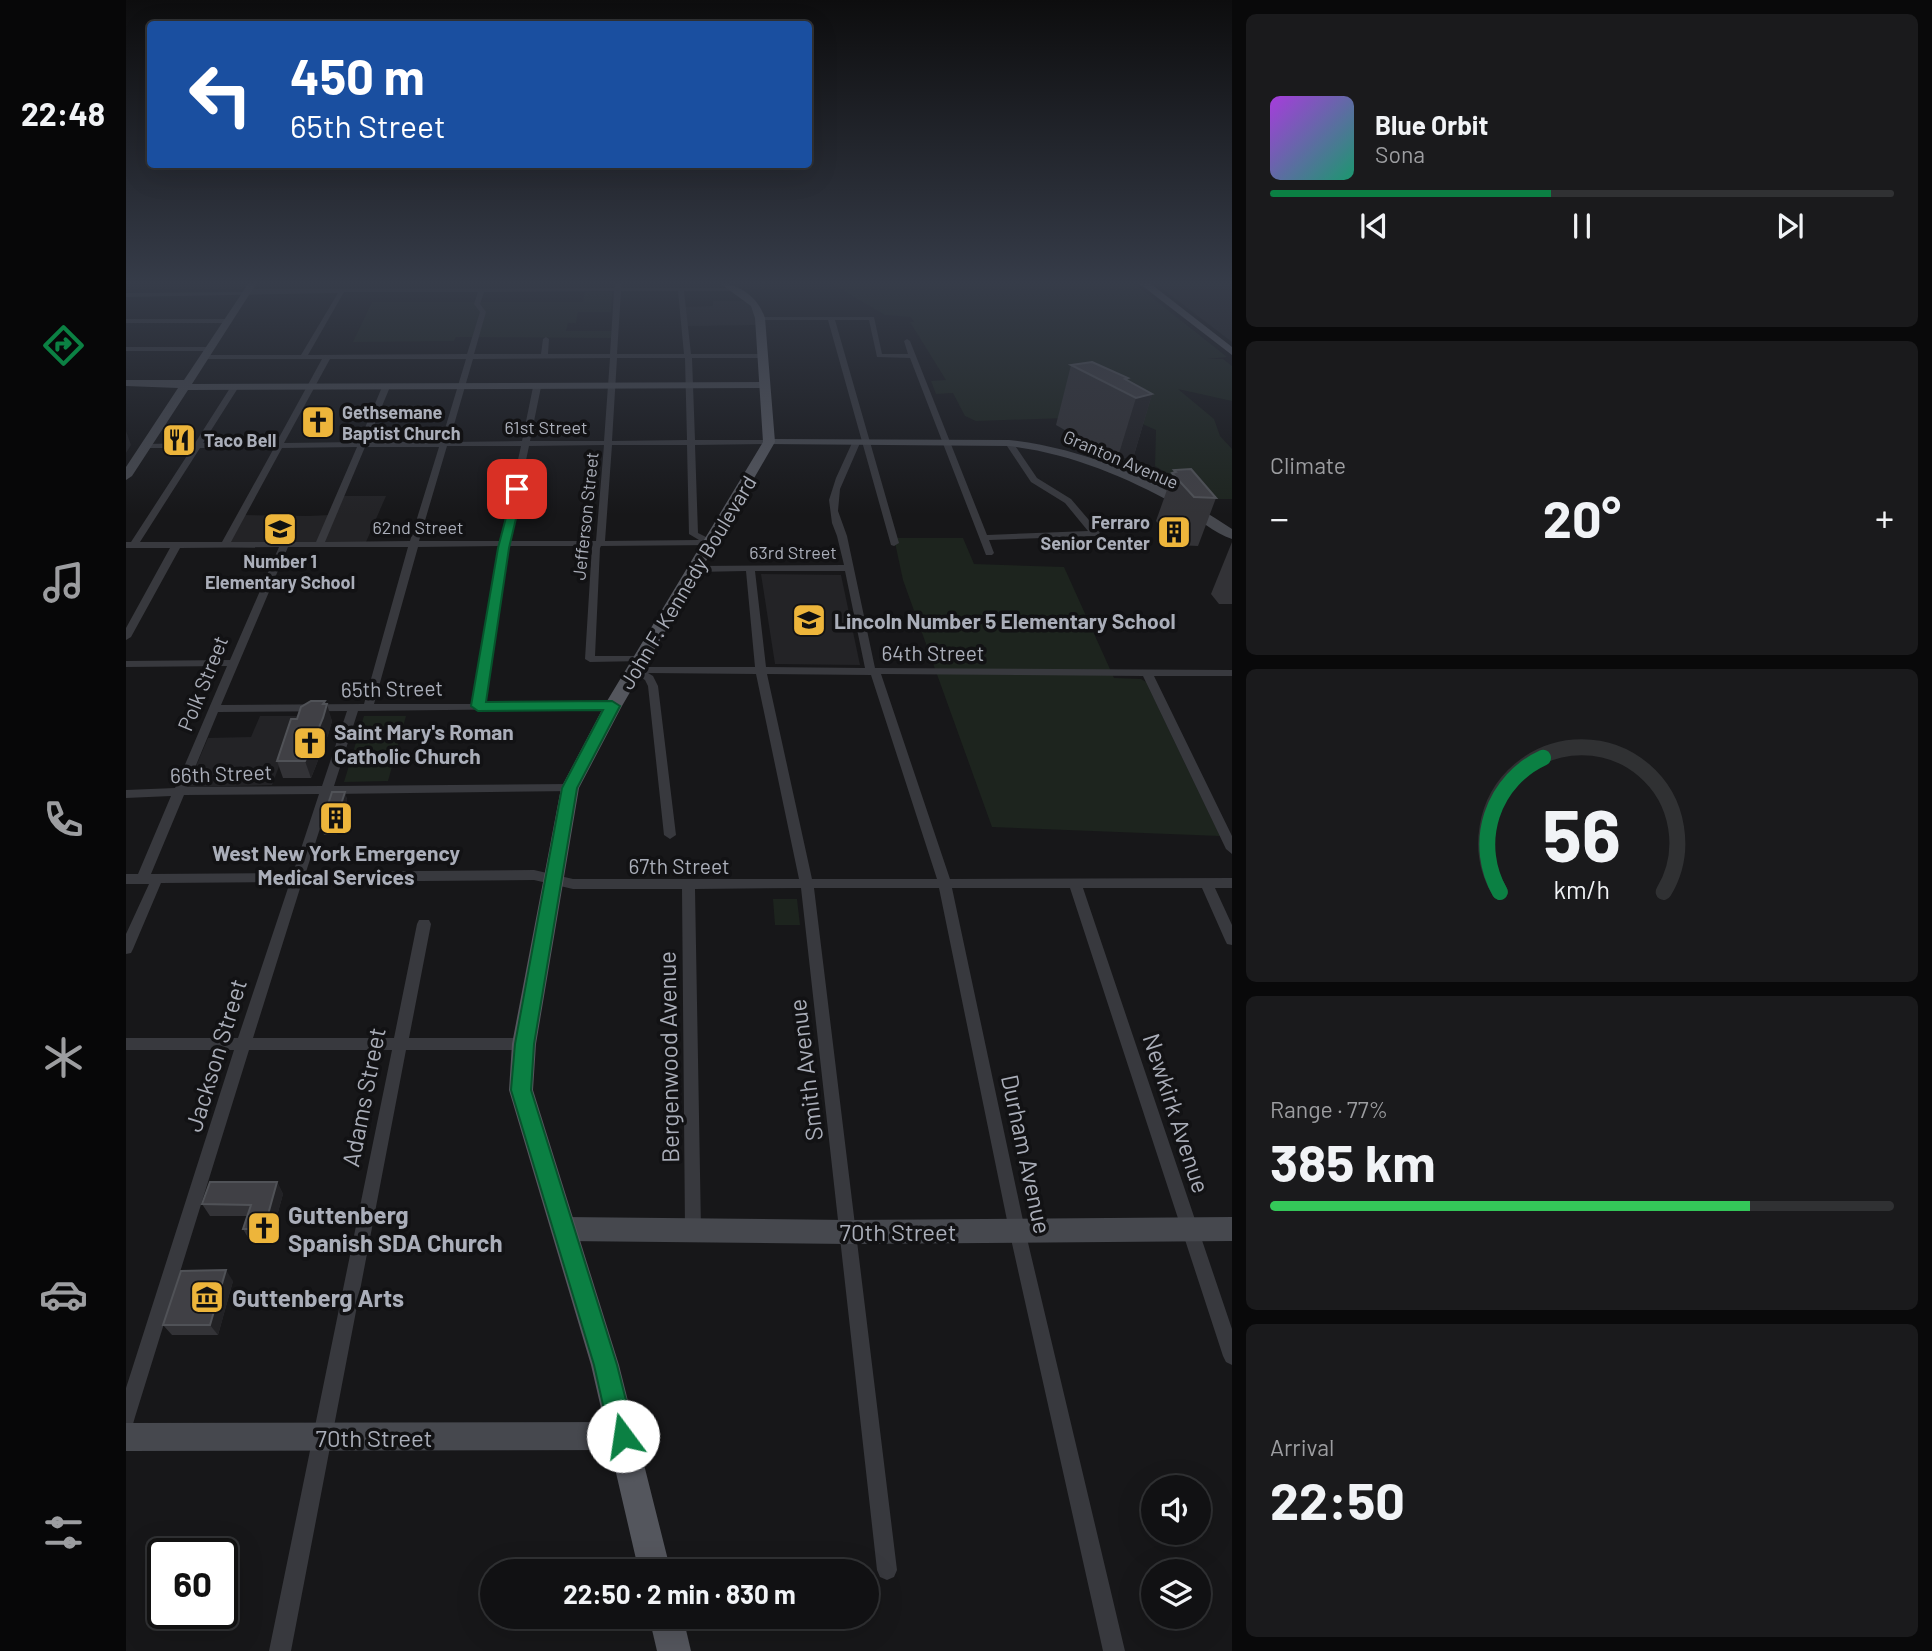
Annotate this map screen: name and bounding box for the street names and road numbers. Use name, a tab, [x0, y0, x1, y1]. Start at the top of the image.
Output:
street label: 61st Street	[504, 416, 588, 438]
street label: Granton Avenue	[1060, 425, 1182, 493]
street label: Jefferson Street	[567, 451, 603, 581]
street label: John F. Kennedy Boulevard	[613, 471, 761, 693]
street label: 62nd Street	[372, 516, 464, 538]
street label: 63rd Street	[749, 541, 837, 563]
street label: Polk Street	[172, 632, 232, 734]
street label: 64th Street	[882, 640, 984, 665]
street label: 65th Street	[341, 675, 443, 701]
street label: 66th Street	[170, 759, 272, 787]
street label: 67th Street	[628, 853, 730, 878]
street label: Bergenwood Avenue	[652, 951, 684, 1163]
street label: Jackson Street	[178, 975, 252, 1135]
street label: Smith Avenue	[782, 997, 828, 1143]
street label: Adams Street	[335, 1025, 391, 1169]
street label: Newkirk Avenue	[1138, 1030, 1216, 1196]
street label: Durham Avenue	[996, 1072, 1058, 1236]
street label: 70th Street	[840, 1217, 956, 1246]
street label: 70th Street	[316, 1423, 432, 1452]

